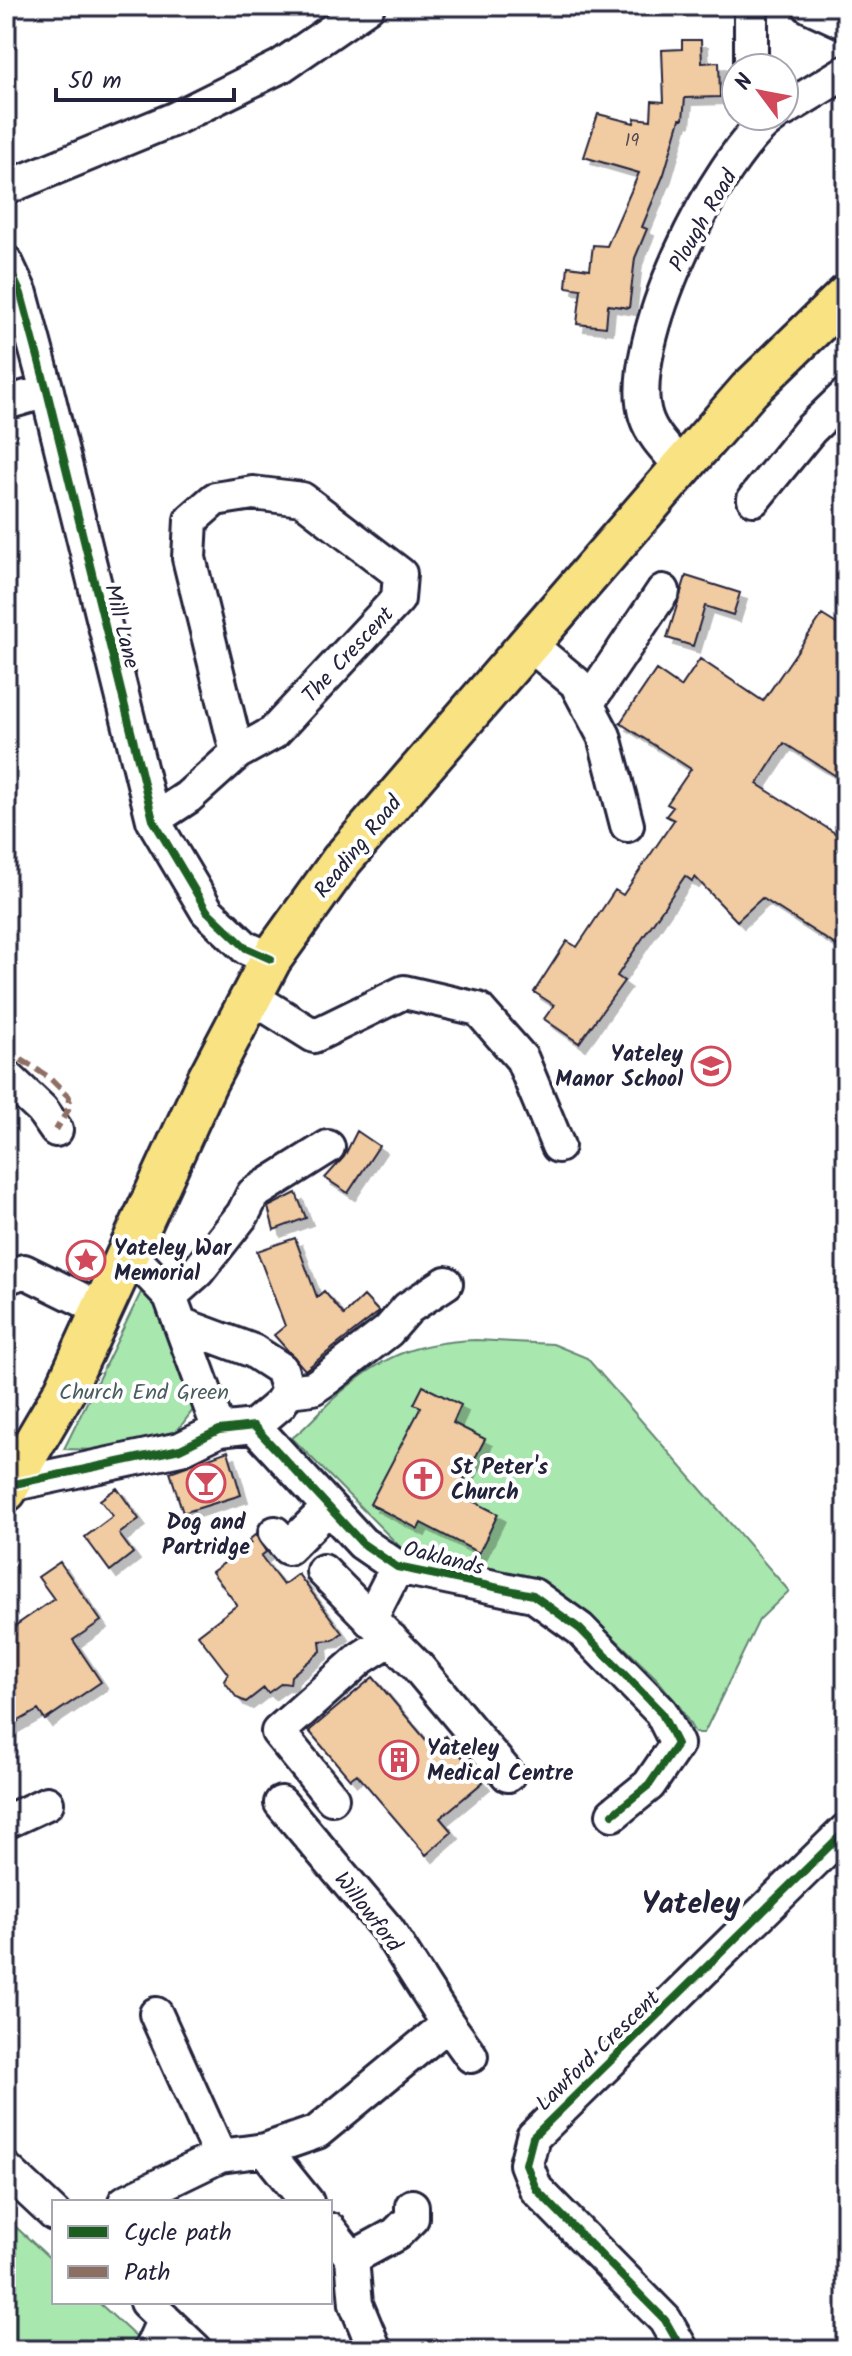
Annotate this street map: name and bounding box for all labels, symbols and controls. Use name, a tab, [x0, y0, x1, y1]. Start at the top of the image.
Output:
scale bar	[56, 52, 234, 102]
north arrow	[720, 52, 800, 132]
text: 50 m	[68, 62, 122, 101]
text: N	[727, 67, 764, 98]
house number: 19	[625, 127, 639, 156]
street label: Plough Road	[661, 163, 748, 279]
street label: Mill Lane	[93, 581, 148, 673]
street label: The Crescent	[294, 599, 404, 712]
street label: Reading Road	[306, 787, 412, 907]
place label: Yateley Manor School	[555, 1038, 684, 1098]
school or university icon: Yateley Manor School	[690, 1045, 732, 1087]
place label: Yateley War Memorial	[114, 1232, 232, 1292]
place icon: Yateley War Memorial	[65, 1239, 107, 1281]
park label: Church End Green	[59, 1376, 229, 1411]
place label: St Peter's Church	[451, 1451, 549, 1511]
church icon: St Peter's Church	[402, 1458, 444, 1500]
bar icon: Dog and Partridge	[185, 1462, 227, 1504]
place label: Dog and Partridge	[162, 1506, 250, 1566]
street label: Oaklands	[399, 1533, 488, 1586]
place label: Yateley Medical Centre	[427, 1732, 574, 1792]
building icon: Yateley Medical Centre	[378, 1739, 420, 1781]
street label: Willowford	[324, 1865, 411, 1961]
district label: Yateley	[642, 1881, 741, 1929]
street label: Lawford Crescent	[528, 1983, 670, 2121]
legend	[52, 2200, 332, 2304]
text: Cycle path	[124, 2214, 232, 2253]
text: Path	[124, 2254, 170, 2293]

